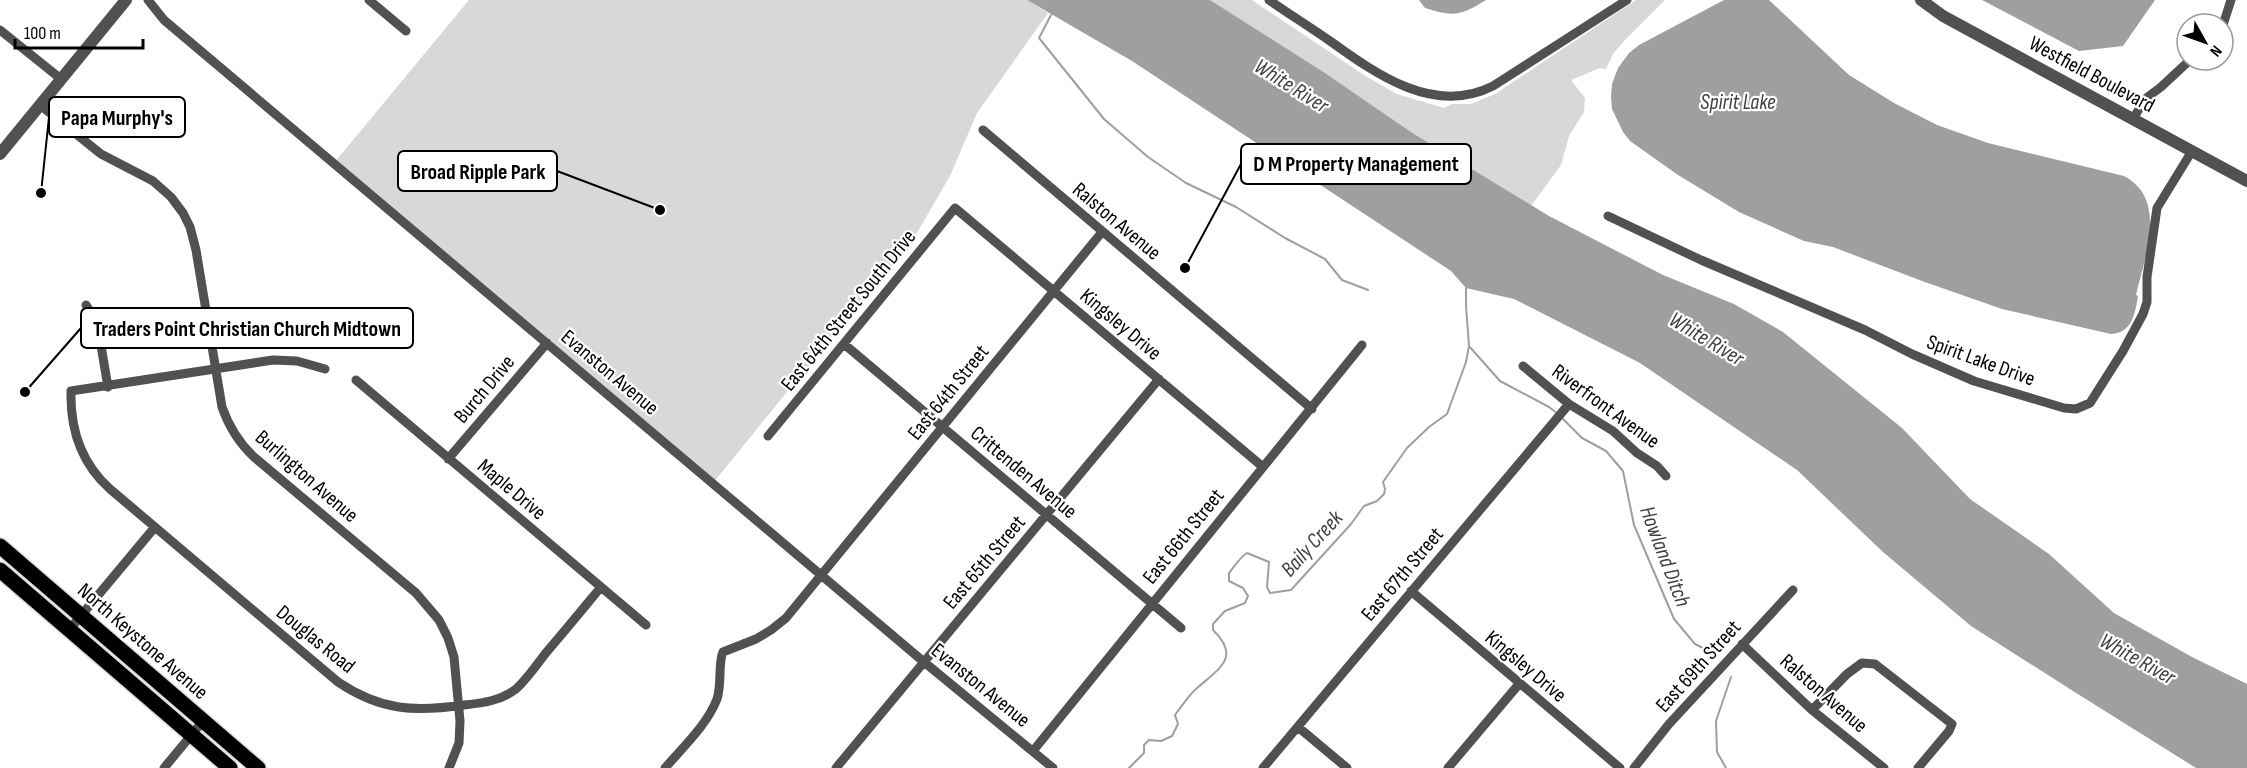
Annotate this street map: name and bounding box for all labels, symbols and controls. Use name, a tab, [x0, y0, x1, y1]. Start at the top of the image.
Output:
scale bar	[15, 12, 142, 50]
north arrow	[2175, 12, 2235, 72]
text: 100 m	[24, 23, 61, 44]
street label: Westfield Boulevard	[2025, 31, 2159, 118]
text: N	[2205, 41, 2225, 60]
water label: White River	[1249, 53, 1334, 120]
water label: Spirit Lake	[1700, 89, 1776, 116]
callout: Papa Murphy's	[49, 97, 185, 137]
text: Papa Murphy's	[61, 105, 173, 132]
callout: D M Property Management	[1241, 144, 1471, 184]
callout: Broad Ripple Park	[398, 151, 557, 191]
text: D M Property Management	[1253, 151, 1459, 178]
text: Broad Ripple Park	[410, 159, 546, 186]
street label: Ralston Avenue	[1067, 177, 1166, 266]
street label: East 64th Street South Drive	[776, 225, 921, 396]
street label: Kingsley Drive	[1075, 283, 1167, 366]
water label: White River	[1664, 306, 1749, 373]
callout: Traders Point Christian Church Midtown	[81, 308, 413, 348]
text: Traders Point Christian Church Midtown	[93, 316, 401, 343]
street label: Evanston Avenue	[556, 324, 664, 420]
street label: Spirit Lake Drive	[1923, 329, 2038, 392]
street label: East 64th Street	[902, 340, 994, 445]
street label: Burch Drive	[449, 350, 520, 428]
street label: Riverfront Avenue	[1547, 359, 1664, 454]
street label: Crittenden Avenue	[965, 421, 1082, 524]
street label: Burlington Avenue	[250, 425, 363, 528]
street label: Maple Drive	[472, 454, 551, 525]
street label: East 66th Street	[1137, 484, 1229, 589]
water label: Howland Ditch	[1633, 502, 1696, 611]
water label: Baily Creek	[1275, 505, 1349, 583]
street label: East 65th Street	[938, 510, 1031, 614]
street label: East 67th Street	[1356, 522, 1449, 626]
street label: North Keystone Avenue	[72, 578, 213, 705]
street label: Douglas Road	[271, 600, 360, 679]
street label: East 69th Street	[1651, 615, 1746, 718]
street label: Kingsley Drive	[1480, 625, 1572, 708]
water label: White River	[2095, 627, 2181, 692]
street label: Evanston Avenue	[926, 638, 1035, 733]
street label: Ralston Avenue	[1775, 649, 1872, 738]

